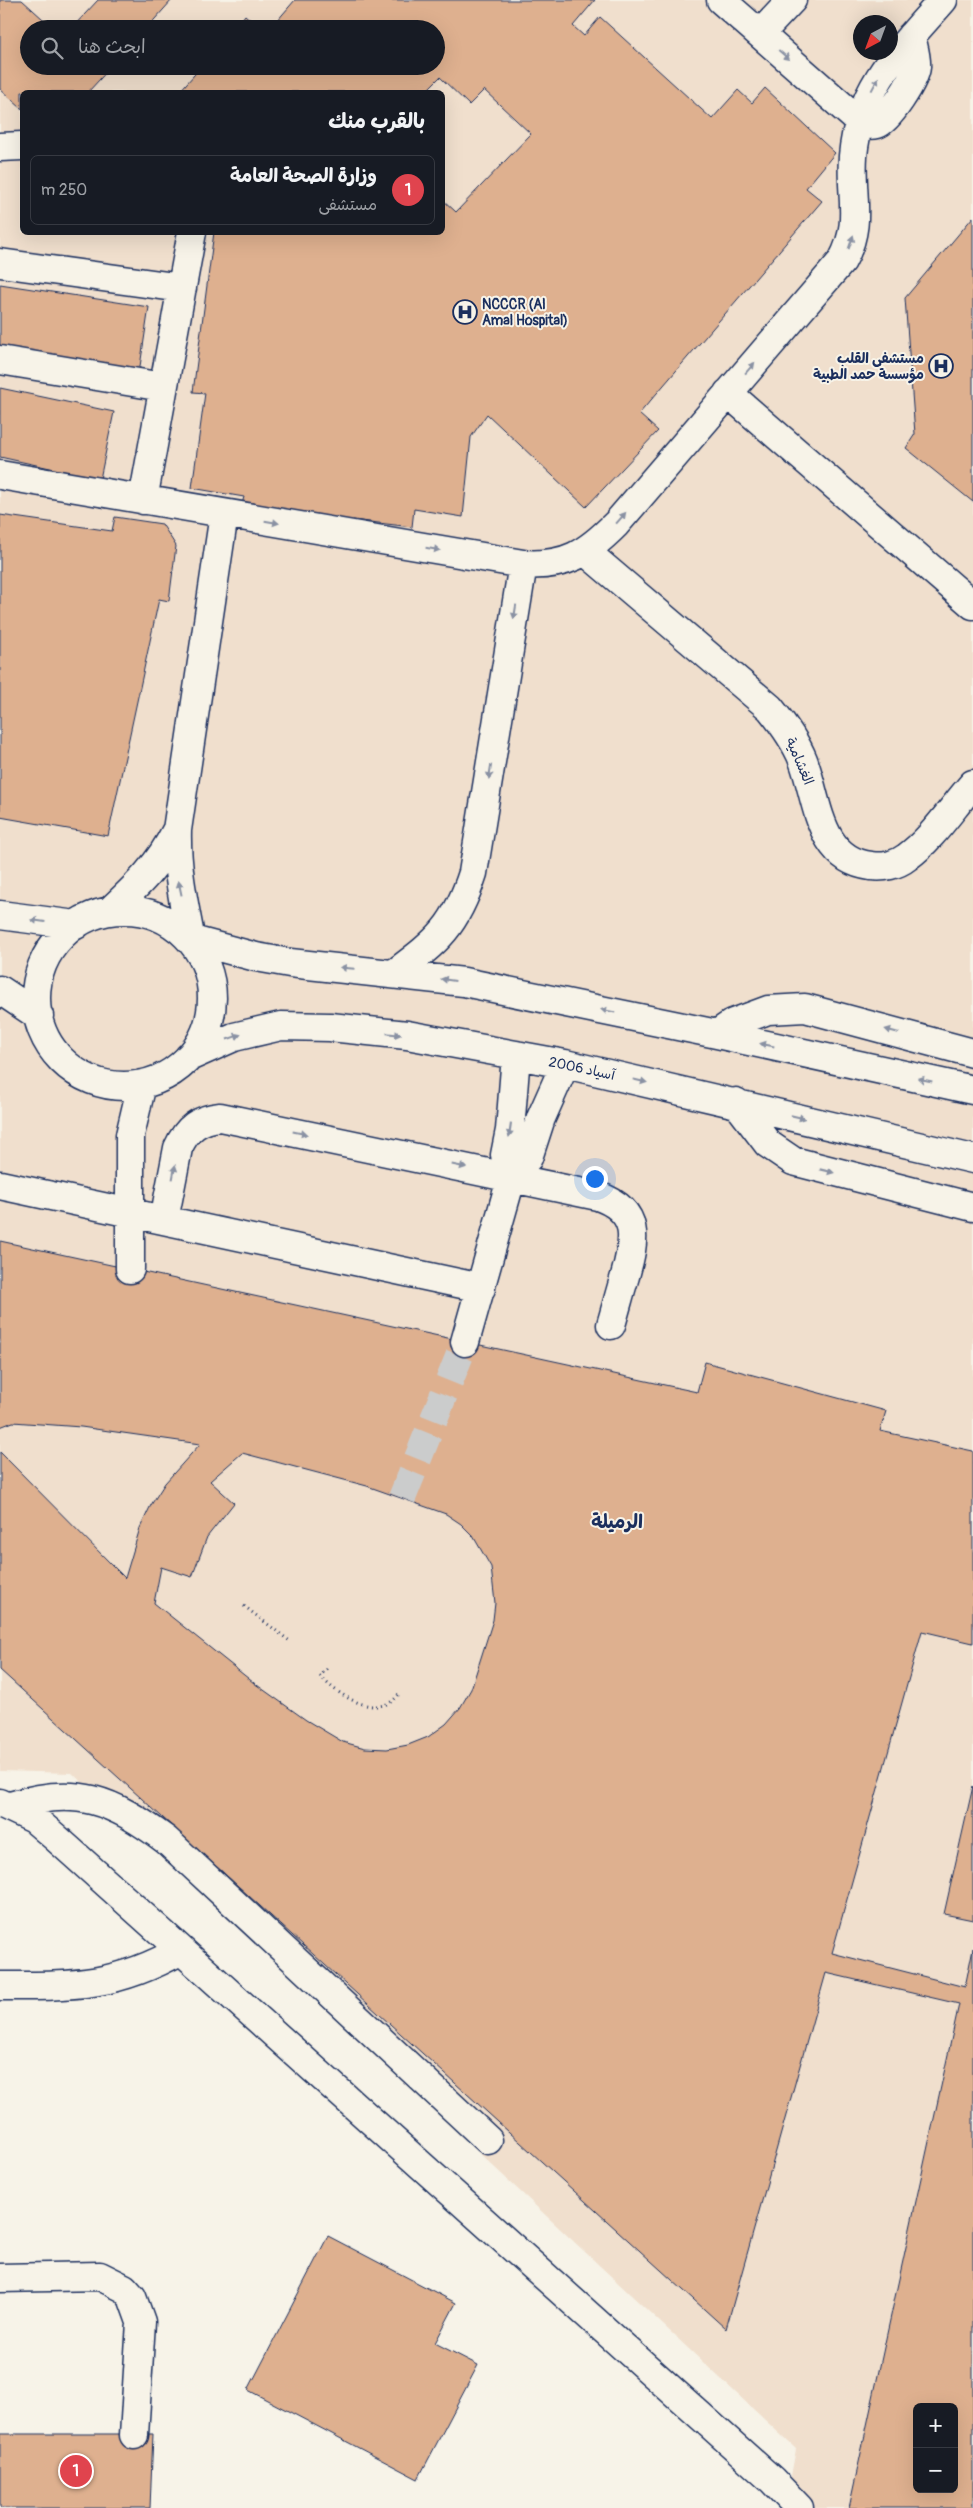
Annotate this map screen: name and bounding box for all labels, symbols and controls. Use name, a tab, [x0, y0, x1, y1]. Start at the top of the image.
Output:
north arrow	[853, 15, 898, 60]
search box	[20, 20, 445, 75]
icon: search	[38, 34, 66, 62]
text: ابحث هنا	[78, 35, 146, 59]
one-way arrow	[778, 49, 790, 60]
one-way arrow	[871, 77, 879, 92]
text: بالقرب منك	[328, 108, 425, 135]
text: وزارة الصحة العامة	[230, 164, 377, 188]
text: 250 m	[41, 180, 87, 200]
text: 1	[405, 180, 411, 200]
text: مستشفى	[318, 195, 377, 215]
one-way arrow	[847, 234, 855, 249]
place label: NCCCR (Al Amal Hospital)	[482, 296, 568, 329]
hospital icon: NCCCR (Al Amal Hospital)	[452, 299, 478, 325]
place label: مستشفى القلب مؤسسة حمد الطبية	[813, 350, 924, 384]
hospital icon: مستشفى القلب مؤسسة حمد الطبية	[928, 353, 954, 379]
one-way arrow	[744, 363, 756, 375]
one-way arrow	[615, 513, 627, 525]
one-way arrow	[265, 518, 281, 526]
one-way arrow	[425, 545, 441, 553]
one-way arrow	[511, 604, 519, 620]
street label: الغشامية	[782, 735, 817, 787]
one-way arrow	[485, 765, 493, 781]
one-way arrow	[176, 880, 184, 895]
one-way arrow	[30, 917, 46, 925]
one-way arrow	[339, 964, 355, 972]
one-way arrow	[440, 976, 456, 984]
one-way arrow	[599, 1007, 615, 1015]
one-way arrow	[885, 1027, 900, 1035]
one-way arrow	[387, 1030, 403, 1038]
one-way arrow	[226, 1033, 241, 1040]
one-way arrow	[759, 1041, 774, 1049]
street label: آسياد 2006	[547, 1053, 617, 1084]
one-way arrow	[918, 1076, 933, 1084]
one-way arrow	[632, 1077, 647, 1085]
one-way arrow	[791, 1113, 806, 1121]
one-way arrow	[505, 1122, 513, 1138]
one-way arrow	[293, 1129, 308, 1137]
one-way arrow	[452, 1163, 468, 1171]
one-way arrow	[170, 1164, 178, 1180]
your location	[582, 1166, 608, 1192]
one-way arrow	[820, 1167, 835, 1175]
district label: الرميلة	[591, 1510, 643, 1534]
map controls	[913, 2403, 958, 2493]
button: +	[913, 2403, 958, 2448]
button: −	[913, 2448, 958, 2493]
pin: 1	[60, 2452, 92, 2490]

